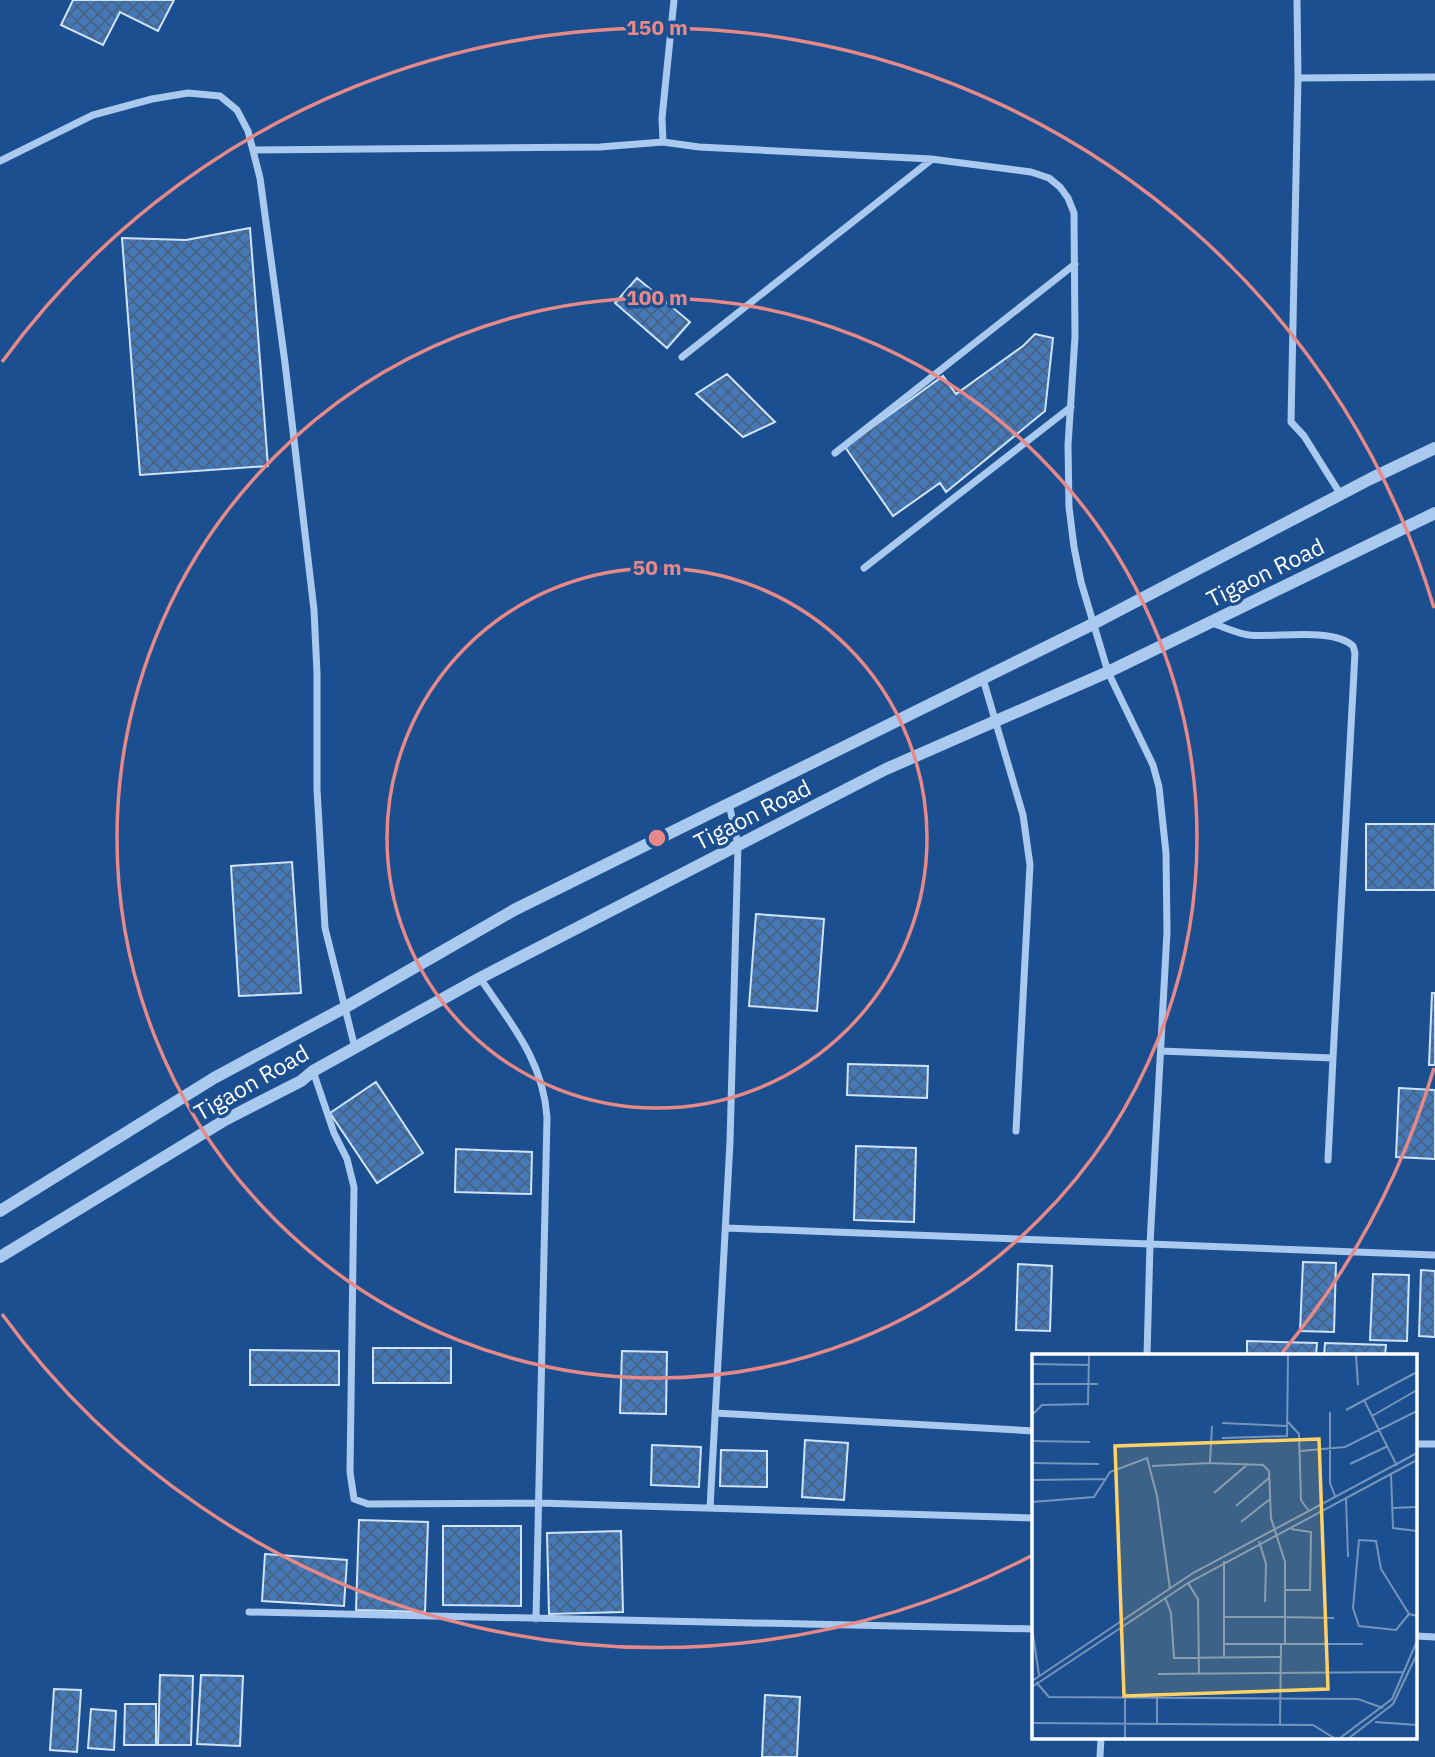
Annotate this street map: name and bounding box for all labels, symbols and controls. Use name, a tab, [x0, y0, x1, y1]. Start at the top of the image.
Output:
text: 150 m	[626, 13, 688, 41]
text: 100 m	[626, 283, 688, 311]
street label: Tigaon Road	[1201, 531, 1329, 613]
text: 50 m	[633, 553, 681, 581]
street label: Tigaon Road	[688, 772, 816, 856]
centre of rings	[645, 826, 669, 850]
street label: Tigaon Road	[188, 1037, 314, 1127]
inset map	[1032, 1354, 1418, 1740]

